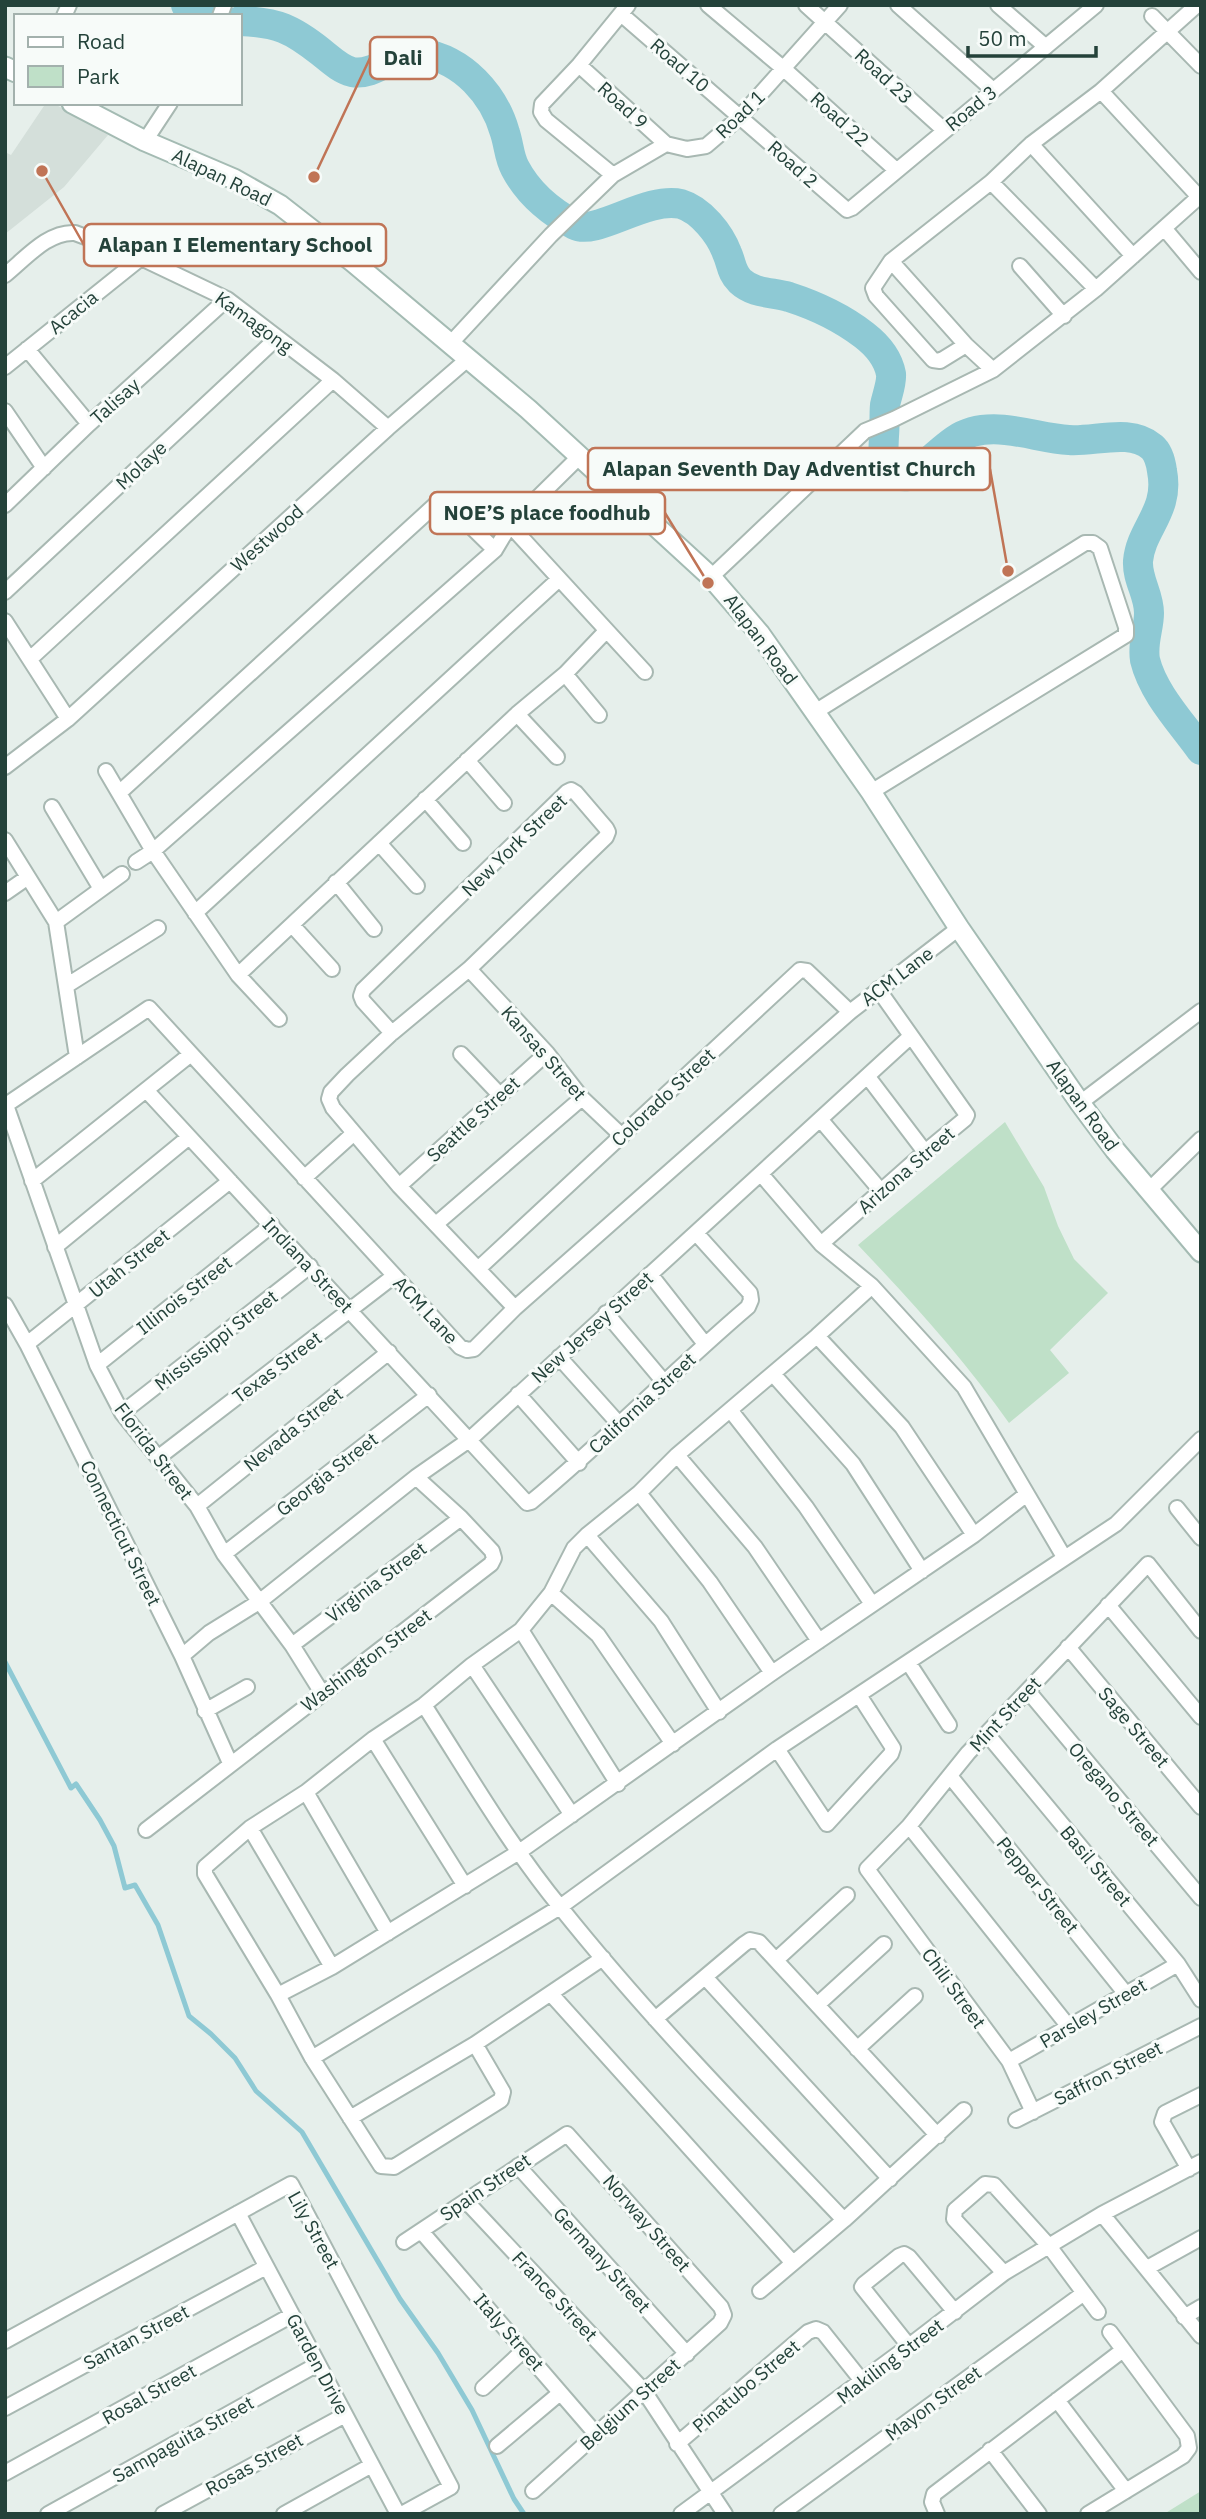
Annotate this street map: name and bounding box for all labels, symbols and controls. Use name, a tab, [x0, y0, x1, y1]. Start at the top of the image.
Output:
legend	[14, 14, 242, 105]
scale bar	[968, 14, 1096, 58]
text: 50 m	[978, 24, 1027, 52]
text: Road	[77, 27, 125, 55]
street label: Road 10	[645, 33, 715, 97]
callout: Dali	[370, 37, 437, 79]
text: Dali	[384, 43, 422, 71]
street label: Road 23	[850, 43, 918, 109]
text: Park	[77, 62, 120, 90]
street label: Road 9	[593, 76, 653, 134]
street label: Road 3	[940, 80, 1002, 136]
street label: Road 1	[710, 85, 770, 143]
street label: Road 22	[806, 86, 874, 152]
street label: Road 2	[763, 135, 823, 193]
street label: Alapan Road	[168, 143, 276, 211]
callout: Alapan I Elementary School	[84, 224, 386, 266]
text: Alapan I Elementary School	[98, 230, 372, 258]
street label: Acacia	[44, 285, 102, 339]
street label: Kamagong	[211, 286, 297, 358]
street label: Talisay	[85, 372, 145, 429]
street label: Molaye	[110, 435, 172, 495]
callout: Alapan Seventh Day Adventist Church	[588, 448, 990, 490]
text: Alapan Seventh Day Adventist Church	[602, 454, 976, 482]
callout: NOE’S place foodhub	[430, 492, 665, 534]
text: NOE’S place foodhub	[444, 498, 650, 526]
street label: Westwood	[226, 499, 308, 577]
street label: Alapan Road	[719, 589, 803, 689]
street label: New York Street	[456, 789, 572, 901]
street label: ACM Lane	[856, 941, 938, 1011]
street label: Kansas Street	[496, 1001, 592, 1105]
street label: Colorado Street	[606, 1043, 720, 1151]
street label: Alapan Road	[1042, 1054, 1124, 1156]
street label: Seattle Street	[422, 1071, 524, 1167]
street label: Arizona Street	[853, 1121, 959, 1219]
street label: Indiana Street	[258, 1212, 358, 1318]
street label: Utah Street	[84, 1223, 174, 1303]
street label: Illinois Street	[131, 1250, 237, 1340]
street label: New Jersey Street	[526, 1266, 658, 1388]
street label: ACM Lane	[388, 1271, 464, 1349]
street label: Mississippi Street	[150, 1284, 282, 1396]
street label: Texas Street	[228, 1326, 326, 1408]
street label: California Street	[583, 1347, 701, 1459]
street label: Nevada Street	[239, 1382, 347, 1476]
street label: Florida Street	[110, 1397, 198, 1505]
street label: Georgia Street	[271, 1427, 383, 1521]
street label: Connecticut Street	[75, 1456, 167, 1610]
street label: Virginia Street	[321, 1536, 431, 1628]
street label: Washington Street	[296, 1603, 436, 1717]
street label: Mint Street	[964, 1671, 1046, 1757]
street label: Sage Street	[1093, 1682, 1175, 1772]
street label: Oregano Street	[1063, 1737, 1165, 1851]
street label: Basil Street	[1055, 1821, 1137, 1911]
street label: Pepper Street	[992, 1832, 1084, 1938]
street label: Chili Street	[917, 1943, 991, 2033]
street label: Parsley Street	[1035, 1973, 1151, 2053]
street label: Saffron Street	[1050, 2035, 1166, 2111]
street label: Spain Street	[435, 2148, 535, 2226]
street label: Norway Street	[598, 2169, 696, 2277]
street label: Lily Street	[283, 2187, 345, 2273]
street label: Germany Street	[548, 2202, 656, 2318]
street label: France Street	[507, 2246, 603, 2346]
street label: Italy Street	[469, 2288, 549, 2376]
street label: Santan Street	[79, 2299, 193, 2375]
street label: Garden Drive	[281, 2309, 355, 2419]
street label: Makiling Street	[832, 2313, 948, 2409]
street label: Pinatubo Street	[687, 2334, 805, 2438]
street label: Belgium Street	[575, 2353, 685, 2455]
street label: Rosal Street	[98, 2358, 200, 2430]
street label: Mayon Street	[880, 2360, 986, 2446]
street label: Sampaguita Street	[108, 2390, 258, 2488]
street label: Rosas Street	[201, 2427, 307, 2501]

